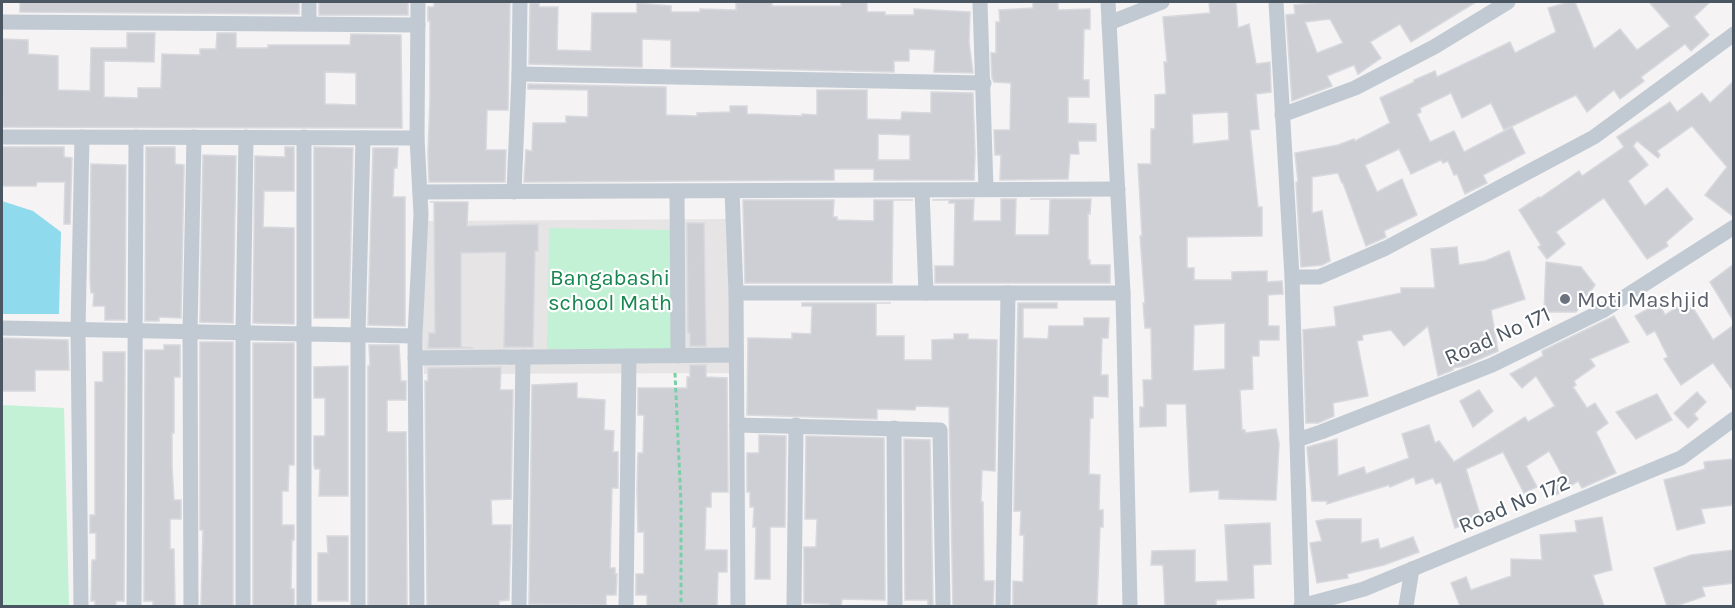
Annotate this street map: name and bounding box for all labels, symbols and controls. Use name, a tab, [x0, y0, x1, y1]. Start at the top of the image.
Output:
park label: Bangabashi school Math	[548, 265, 672, 316]
place label: Moti Mashjid	[1577, 287, 1710, 313]
marker: Moti Mashjid	[1558, 292, 1572, 306]
street label: Road No 171	[1440, 301, 1554, 371]
street label: Road No 172	[1455, 469, 1574, 539]

